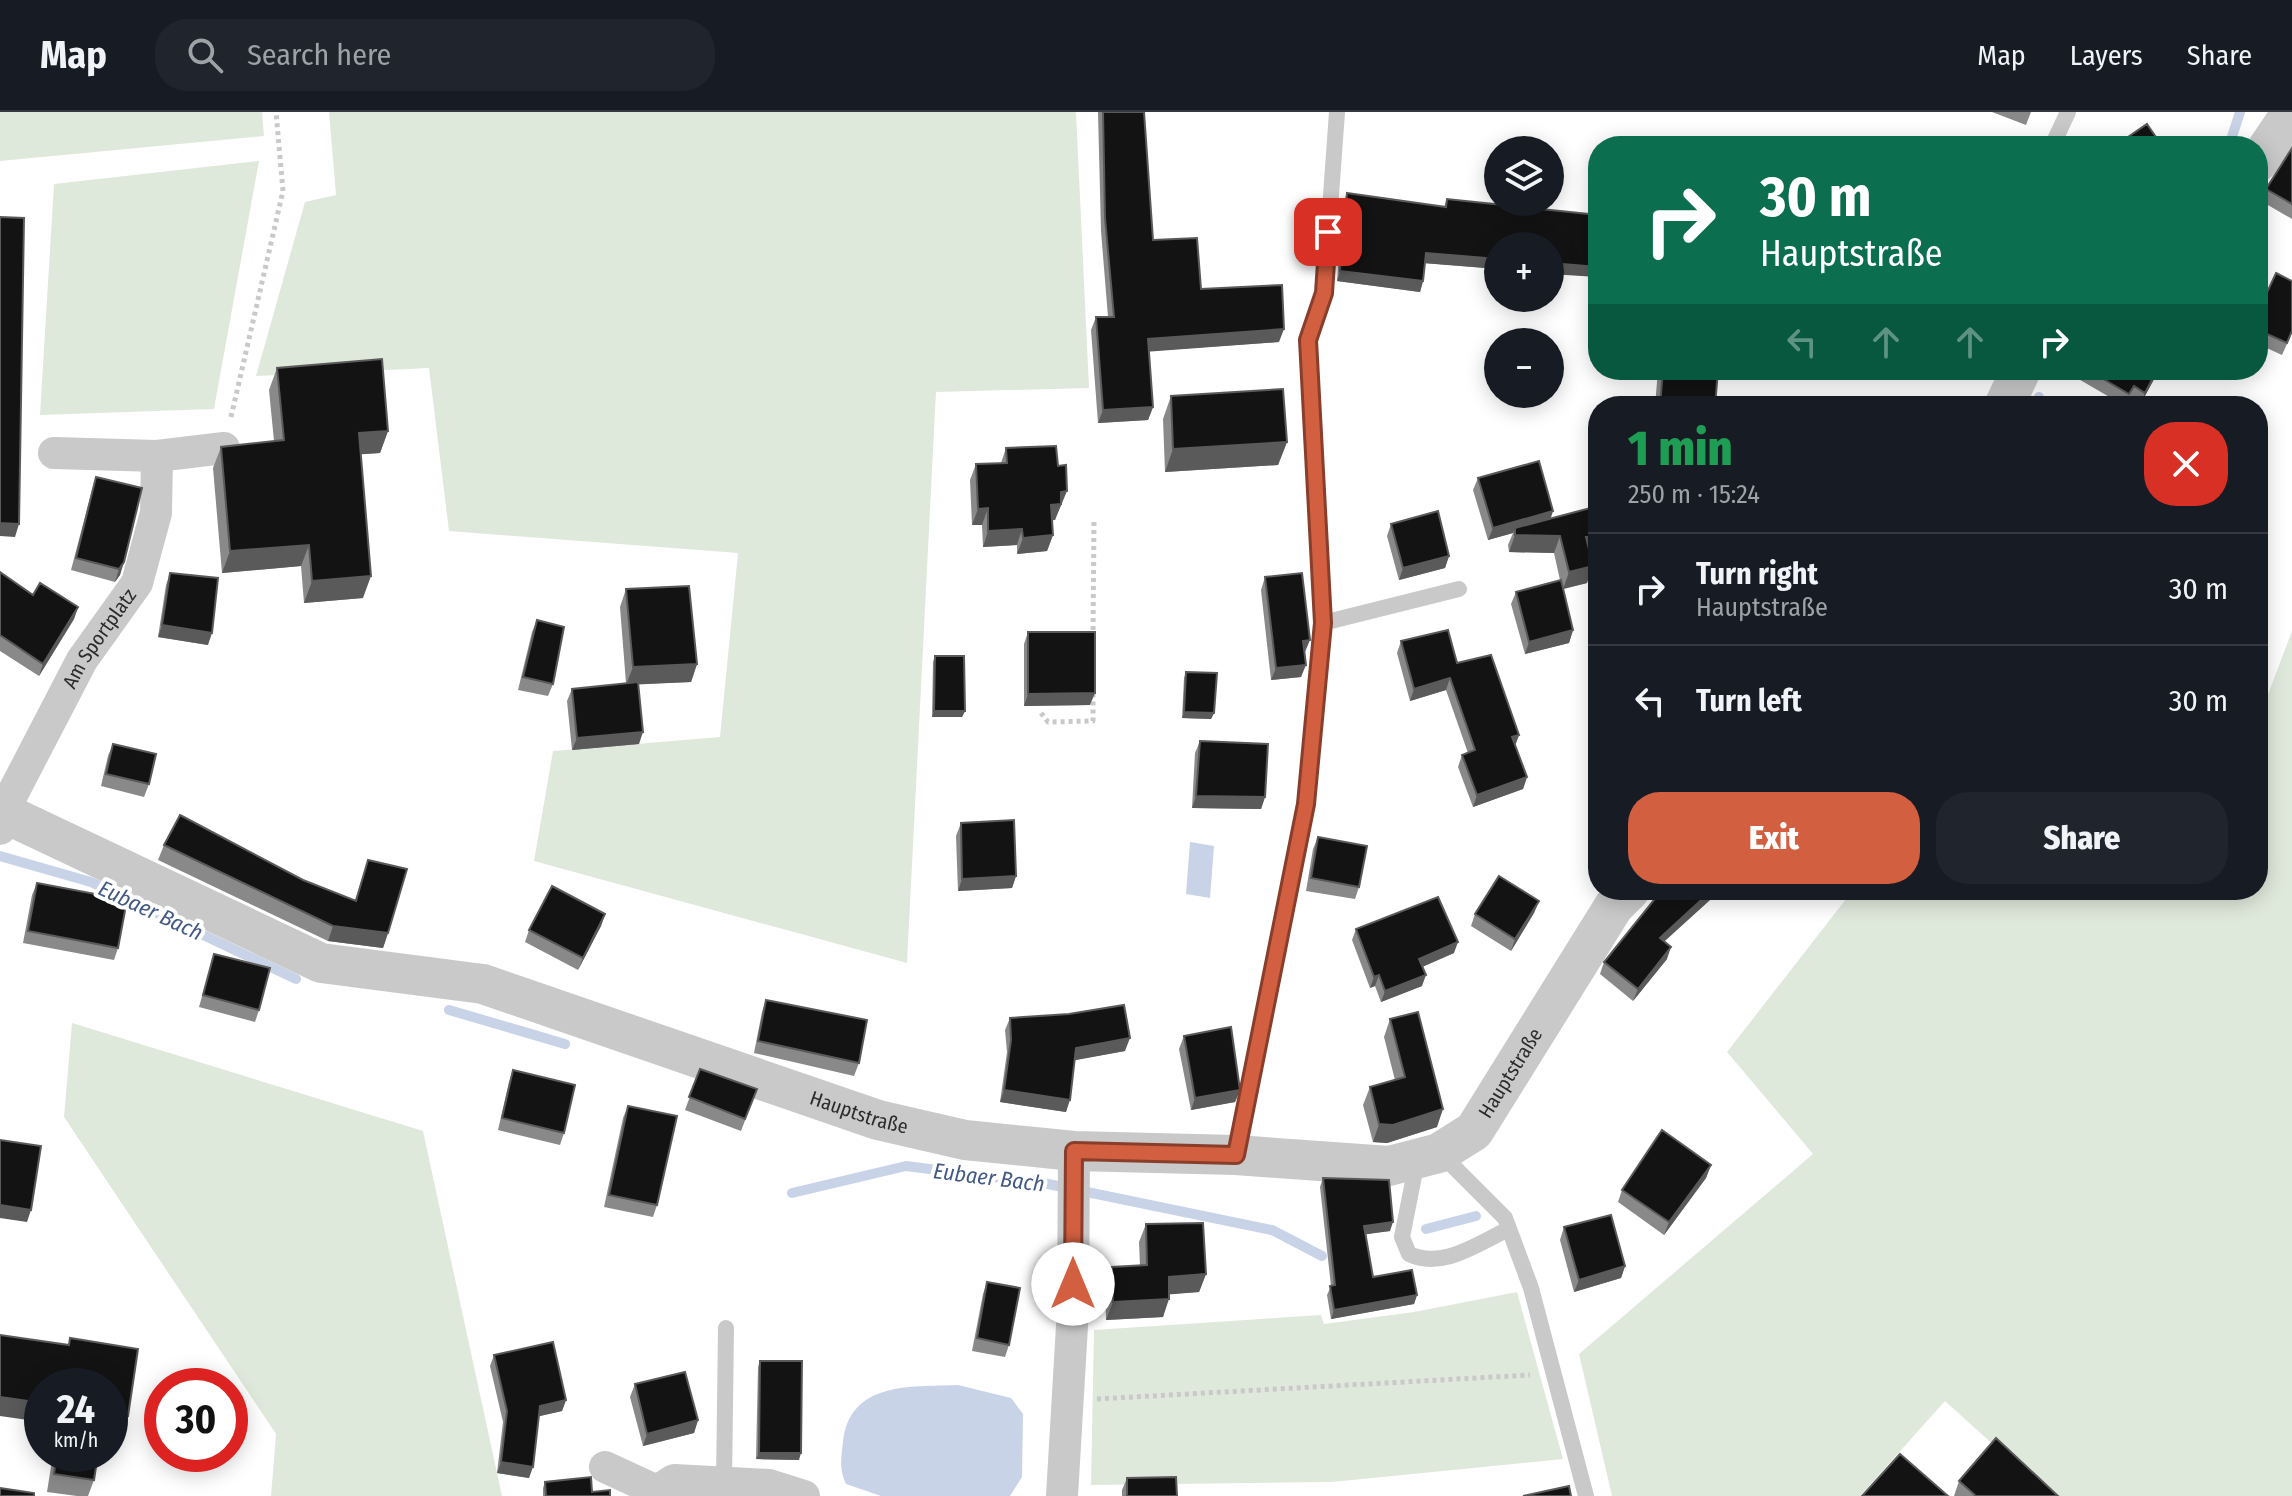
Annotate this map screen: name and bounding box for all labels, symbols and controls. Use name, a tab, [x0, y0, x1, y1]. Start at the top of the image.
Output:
search box	[155, 19, 715, 91]
text: Map	[40, 32, 107, 78]
icon: search	[183, 33, 227, 77]
text: Search here	[247, 37, 391, 73]
text: Map	[1977, 39, 2026, 72]
text: Layers	[2070, 39, 2143, 72]
text: Share	[2187, 39, 2252, 72]
map controls	[1484, 136, 1564, 408]
button: layers	[1484, 136, 1564, 216]
text: 30 m	[1760, 164, 1871, 231]
icon: right	[1628, 168, 1732, 272]
pin	[1294, 198, 1362, 266]
icon: arrive	[1306, 210, 1350, 254]
button: +	[1484, 232, 1564, 312]
text: Hauptstraße	[1760, 232, 1942, 276]
icon: left	[1780, 320, 1824, 364]
icon: ahead	[1864, 320, 1908, 364]
icon: ahead	[1948, 320, 1992, 364]
icon: right	[2032, 320, 2076, 364]
button: −	[1484, 328, 1564, 408]
text: 1 min	[1628, 420, 1732, 478]
button: close	[2144, 422, 2228, 506]
text: 250 m · 15:24	[1628, 479, 1760, 510]
text: Turn right	[1696, 556, 1818, 592]
icon: right	[1628, 567, 1672, 611]
text: 30 m	[2169, 571, 2228, 607]
street label: Am Sportplatz	[57, 584, 141, 692]
text: Hauptstraße	[1696, 592, 1828, 623]
icon: left	[1628, 679, 1672, 723]
text: Turn left	[1696, 683, 1802, 719]
text: 30 m	[2169, 683, 2228, 719]
button: Exit	[1628, 792, 1920, 884]
button: Share	[1936, 792, 2228, 884]
water label: Eubaer Bach	[94, 875, 207, 946]
street label: Hauptstraße	[1473, 1023, 1547, 1122]
street label: Hauptstraße	[807, 1086, 910, 1139]
water label: Eubaer Bach	[932, 1157, 1046, 1198]
position arrow	[1031, 1242, 1115, 1326]
speed limit sign: 30	[144, 1368, 248, 1472]
text: 24	[57, 1386, 95, 1434]
text: km/h	[54, 1428, 98, 1452]

